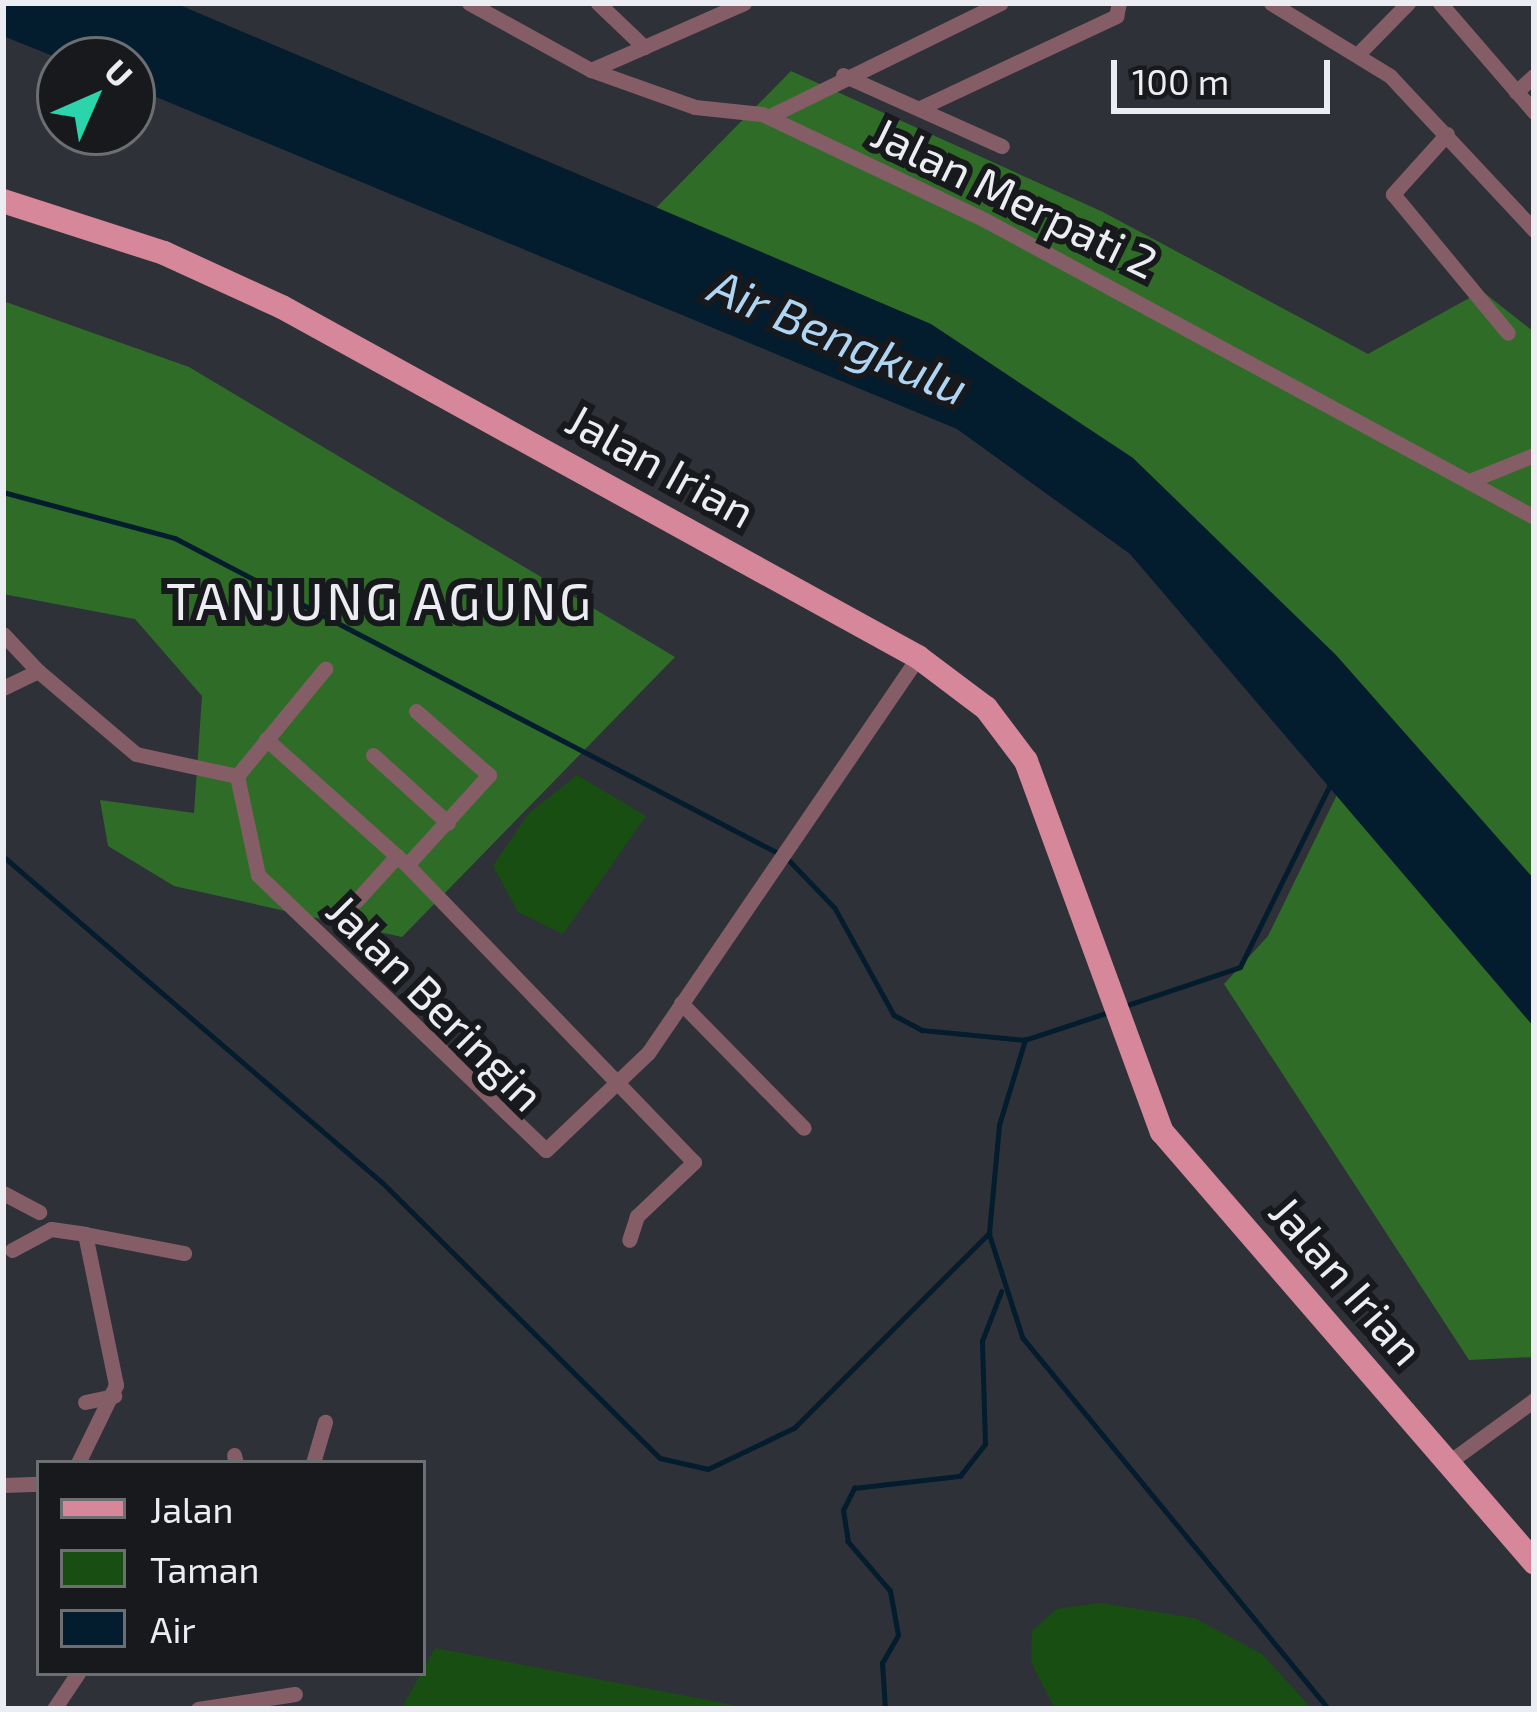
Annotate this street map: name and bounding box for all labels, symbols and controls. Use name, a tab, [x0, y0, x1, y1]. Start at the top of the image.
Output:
north arrow	[36, 36, 156, 156]
scale bar	[1117, 36, 1336, 110]
text: U	[97, 51, 141, 95]
text: 100 m	[1132, 59, 1229, 102]
street label: Jalan Merpati 2	[864, 105, 1166, 289]
water label: Air Bengkulu	[701, 256, 977, 416]
street label: Jalan Irian	[558, 391, 764, 539]
district label: TANJUNG AGUNG	[165, 569, 595, 631]
street label: Jalan Beringin	[316, 882, 556, 1122]
street label: Jalan Irian	[1259, 1185, 1435, 1375]
legend	[36, 1460, 426, 1676]
text: Jalan	[150, 1487, 233, 1530]
text: Taman	[150, 1547, 260, 1590]
text: Air	[150, 1607, 196, 1650]

